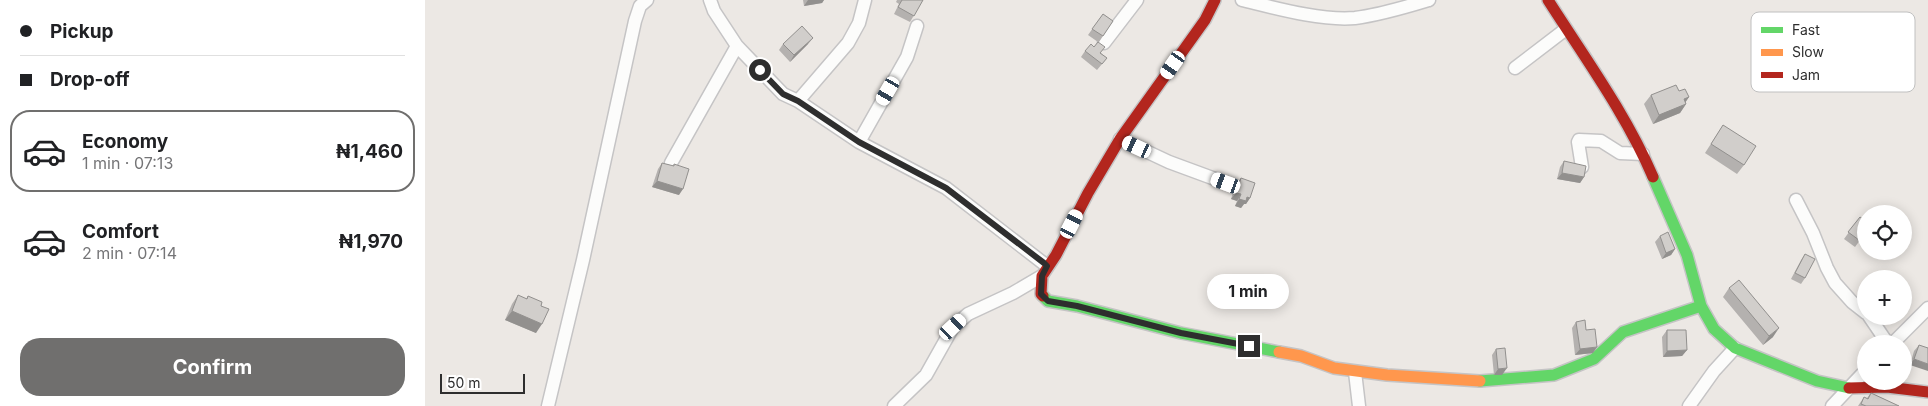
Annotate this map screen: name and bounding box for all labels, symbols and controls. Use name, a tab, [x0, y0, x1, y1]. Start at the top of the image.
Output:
legend	[1751, 12, 1915, 92]
text: Pickup	[50, 20, 113, 43]
text: Fast	[1792, 21, 1820, 38]
text: Slow	[1792, 43, 1824, 60]
car	[1158, 48, 1187, 82]
route start	[749, 59, 771, 81]
text: Jam	[1792, 66, 1820, 83]
text: Drop-off	[50, 68, 130, 91]
car	[874, 74, 901, 108]
icon: car	[22, 129, 67, 174]
text: Economy	[82, 130, 168, 153]
car	[1120, 134, 1153, 160]
text: ₦1,460	[336, 140, 403, 163]
text: 1 min · 07:13	[82, 153, 173, 173]
car	[1209, 171, 1242, 195]
map controls	[1857, 205, 1912, 390]
button: locate	[1857, 205, 1912, 260]
car	[1058, 207, 1085, 241]
icon: car	[22, 219, 67, 264]
text: Comfort	[82, 220, 159, 243]
text: ₦1,970	[339, 230, 403, 253]
text: 2 min · 07:14	[82, 243, 177, 263]
button: +	[1857, 270, 1912, 325]
callout: 1 min	[1208, 274, 1290, 308]
text: 1 min	[1228, 281, 1268, 301]
car	[936, 311, 969, 343]
route end	[1238, 335, 1260, 357]
button: −	[1857, 335, 1912, 390]
button: Confirm	[20, 338, 405, 396]
scale bar	[440, 371, 525, 394]
text: 50 m	[447, 374, 481, 391]

